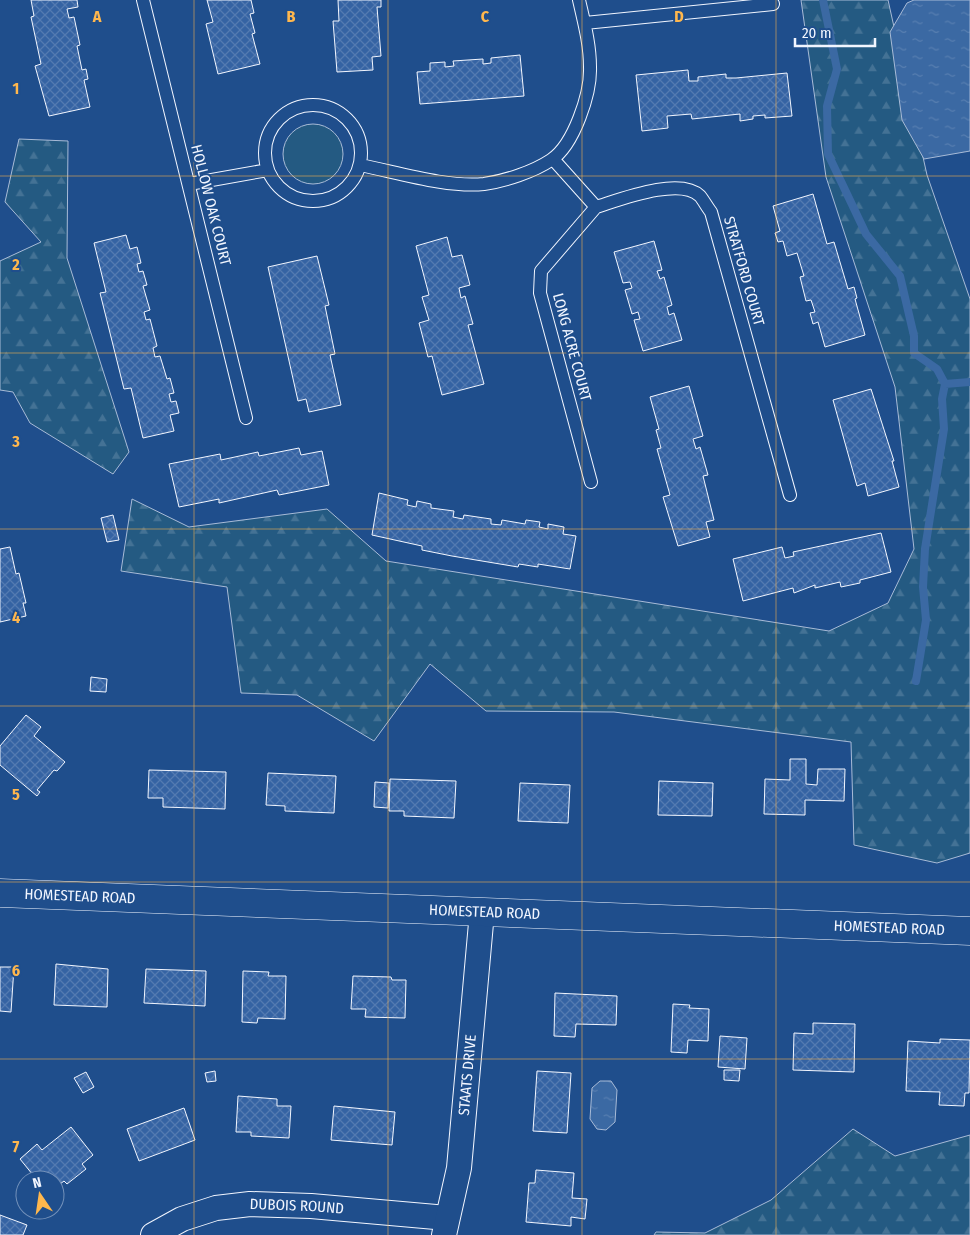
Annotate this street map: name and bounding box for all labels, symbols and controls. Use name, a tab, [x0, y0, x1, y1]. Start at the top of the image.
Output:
text: A	[92, 7, 102, 26]
text: B	[287, 7, 296, 26]
text: C	[481, 7, 490, 26]
text: D	[674, 7, 684, 26]
scale bar	[795, 15, 875, 47]
text: 20 m	[802, 24, 832, 42]
text: 1	[13, 79, 19, 98]
street label: HOLLOW OAK COURT	[187, 143, 235, 268]
street label: STRATFORD COURT	[720, 214, 768, 328]
text: 2	[11, 255, 20, 274]
street label: LONG ACRE COURT	[549, 291, 595, 403]
text: 3	[11, 432, 20, 451]
text: 4	[12, 608, 20, 627]
text: 5	[12, 785, 20, 804]
street label: HOMESTEAD ROAD	[24, 885, 136, 907]
street label: HOMESTEAD ROAD	[429, 901, 541, 923]
street label: HOMESTEAD ROAD	[833, 917, 945, 939]
text: 6	[12, 961, 20, 980]
street label: STAATS DRIVE	[455, 1034, 480, 1116]
text: 7	[13, 1137, 20, 1156]
north arrow	[15, 1170, 65, 1220]
text: N	[31, 1174, 43, 1192]
street label: DUBOIS ROUND	[249, 1195, 345, 1218]

